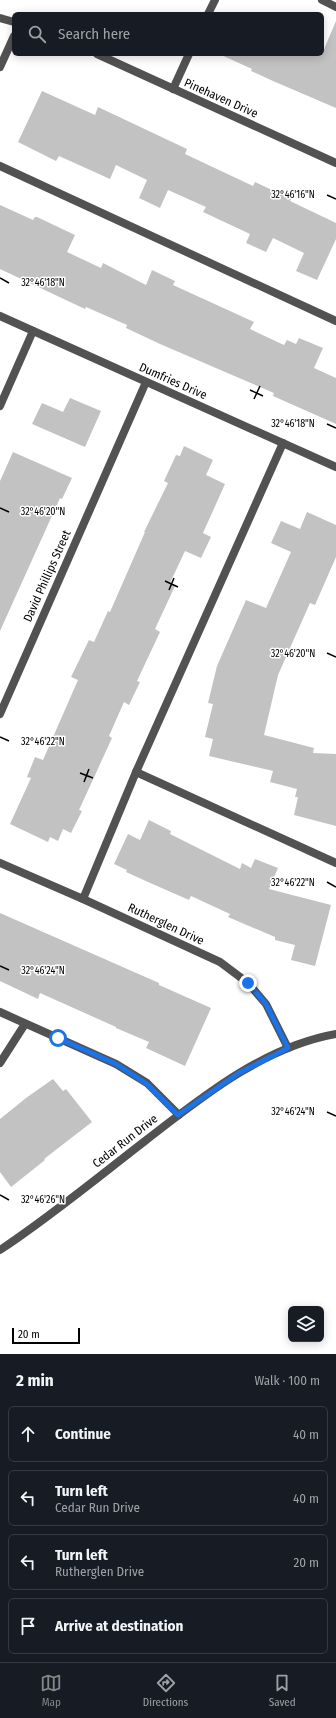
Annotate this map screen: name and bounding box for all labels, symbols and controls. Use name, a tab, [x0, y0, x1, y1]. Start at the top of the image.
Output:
search box	[12, 12, 324, 56]
icon: search	[26, 23, 48, 45]
text: Search here	[58, 25, 130, 43]
street label: Pinehaven Drive	[182, 75, 260, 121]
text: 32°46'16"N	[271, 189, 315, 201]
text: 32°46'18"N	[21, 277, 65, 289]
street label: Dumfries Drive	[137, 360, 209, 402]
text: 32°46'18"N	[271, 418, 315, 430]
text: 32°46'20"N	[21, 506, 65, 518]
street label: David Phillips Street	[21, 528, 74, 624]
text: 32°46'20"N	[271, 648, 315, 660]
text: 32°46'22"N	[21, 736, 65, 748]
text: 32°46'22"N	[271, 877, 315, 889]
street label: Rutherglen Drive	[126, 900, 206, 948]
text: 32°46'24"N	[21, 965, 65, 977]
route end	[239, 974, 257, 992]
route start	[49, 1029, 67, 1047]
text: 32°46'24"N	[271, 1106, 315, 1118]
street label: Cedar Run Drive	[90, 1111, 160, 1171]
text: 32°46'26"N	[21, 1194, 65, 1206]
map controls	[288, 1306, 324, 1342]
button: layers	[288, 1306, 324, 1342]
scale bar	[12, 1326, 80, 1345]
text: 20 m	[18, 1328, 40, 1341]
text: 2 min	[16, 1370, 54, 1391]
text: Walk · 100 m	[254, 1373, 320, 1388]
icon: ahead	[17, 1423, 39, 1445]
text: Continue	[55, 1425, 111, 1443]
text: 40 m	[293, 1427, 319, 1442]
text: Turn left	[55, 1482, 108, 1500]
icon: left	[17, 1487, 39, 1509]
text: 40 m	[293, 1491, 319, 1506]
text: Cedar Run Drive	[55, 1500, 140, 1515]
text: Turn left	[55, 1546, 108, 1564]
icon: left	[17, 1551, 39, 1573]
text: 20 m	[293, 1555, 319, 1570]
text: Rutherglen Drive	[55, 1564, 144, 1579]
icon: arrive	[17, 1615, 39, 1637]
text: Arrive at destination	[55, 1617, 183, 1635]
tab: Map	[40, 1672, 62, 1709]
tab: Directions	[143, 1672, 188, 1709]
tab: Saved	[269, 1672, 296, 1709]

